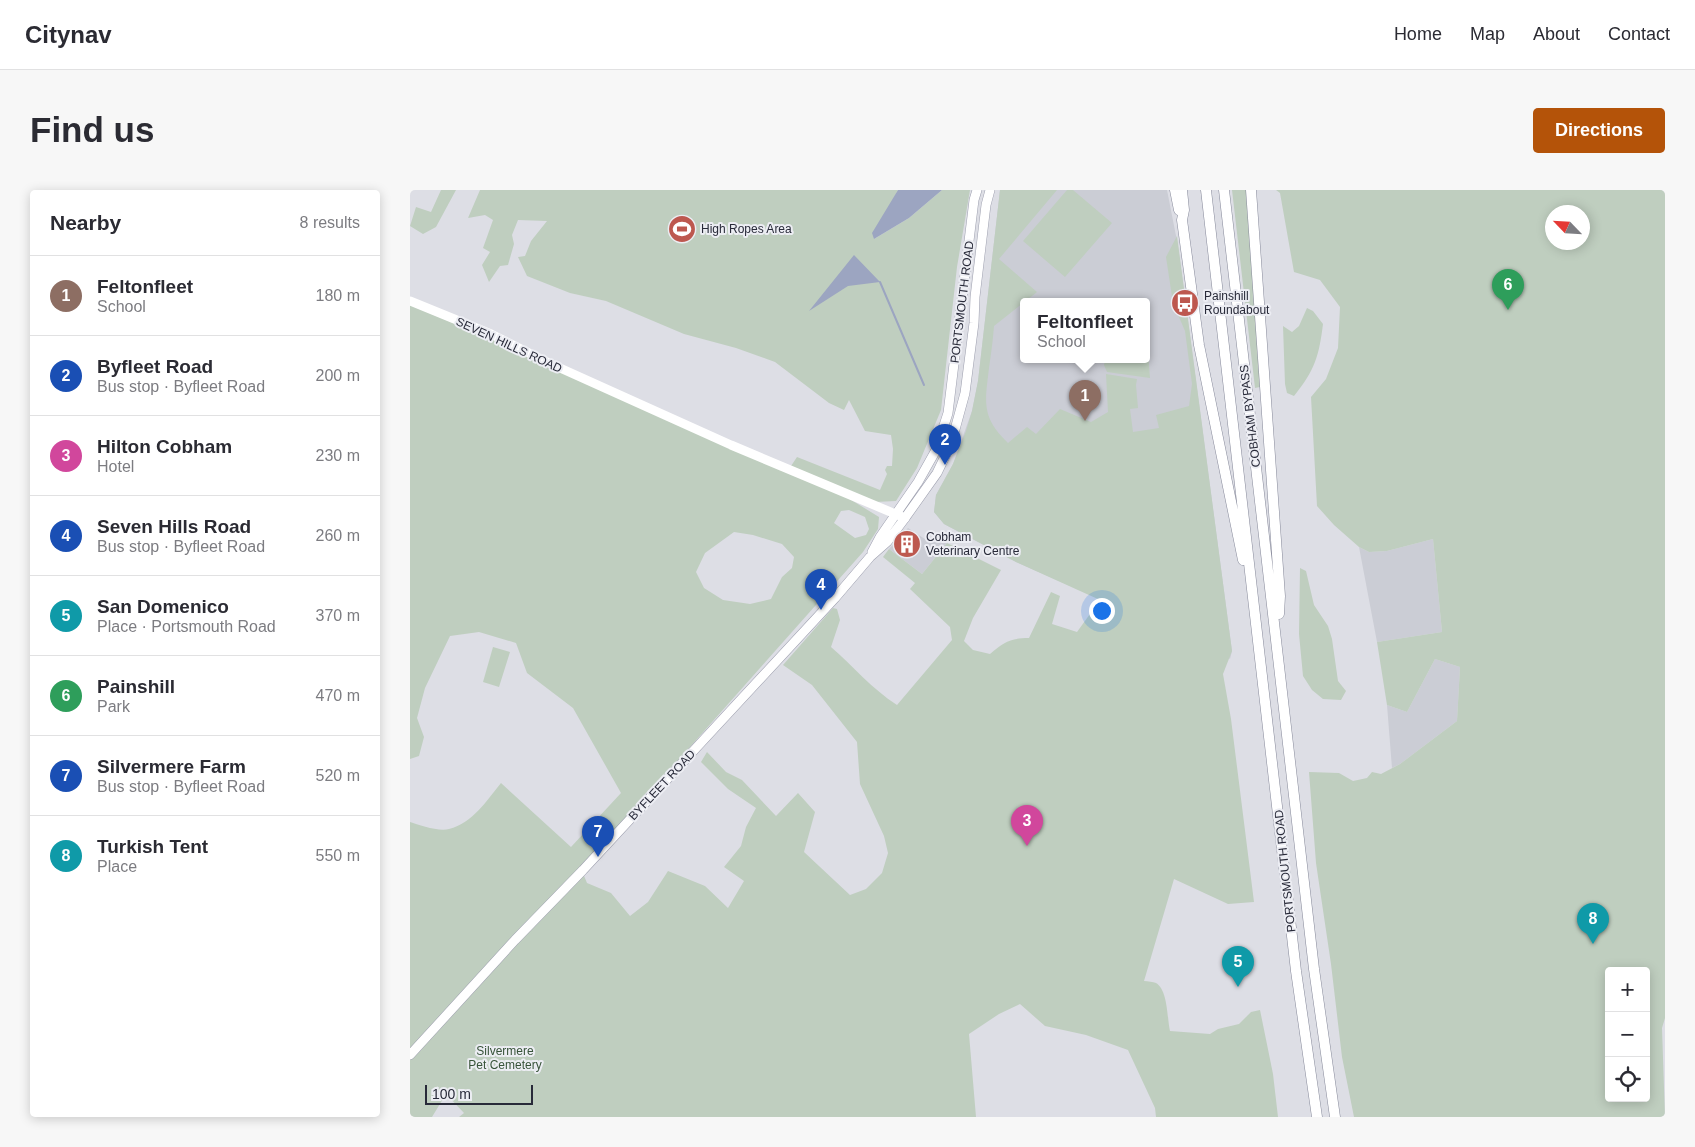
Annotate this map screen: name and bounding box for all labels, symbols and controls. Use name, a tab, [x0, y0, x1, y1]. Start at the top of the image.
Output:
text: Citynav	[25, 21, 112, 48]
text: Home	[1394, 24, 1442, 44]
text: Map	[1470, 24, 1505, 44]
text: About	[1533, 24, 1580, 44]
text: Contact	[1608, 24, 1670, 44]
button: Directions	[1533, 108, 1665, 153]
text: Find us	[30, 110, 154, 149]
north arrow	[1545, 205, 1590, 250]
text: Nearby	[50, 211, 121, 234]
text: 8 results	[300, 214, 360, 231]
sports icon: High Ropes Area	[667, 214, 697, 244]
place label: High Ropes Area	[701, 222, 792, 236]
street label: PORTSMOUTH ROAD	[948, 240, 976, 364]
pin: 6	[1492, 269, 1524, 310]
text: Feltonfleet	[97, 276, 193, 297]
text: 1	[62, 287, 70, 304]
text: 180 m	[316, 287, 360, 304]
bus stop icon: Painshill Roundabout	[1170, 288, 1200, 318]
place label: Painshill Roundabout	[1204, 289, 1270, 317]
text: School	[97, 298, 146, 315]
popup	[1020, 298, 1150, 363]
text: Feltonfleet	[1037, 311, 1133, 332]
street label: SEVEN HILLS ROAD	[454, 314, 565, 376]
text: School	[1037, 333, 1086, 350]
text: Byfleet Road	[97, 356, 213, 377]
street label: COBHAM BYPASS	[1237, 364, 1263, 468]
text: 2	[62, 367, 70, 384]
text: 200 m	[316, 367, 360, 384]
text: Bus stop · Byfleet Road	[97, 378, 265, 395]
pin: 1	[1069, 380, 1101, 421]
pin: 2	[929, 424, 961, 465]
text: Hilton Cobham	[97, 436, 232, 457]
text: 3	[62, 447, 70, 464]
text: 230 m	[316, 447, 360, 464]
text: Hotel	[97, 458, 134, 475]
text: Seven Hills Road	[97, 516, 251, 537]
text: 4	[62, 527, 70, 544]
text: 260 m	[316, 527, 360, 544]
building icon: Cobham Veterinary Centre	[892, 529, 922, 559]
place label: Cobham Veterinary Centre	[926, 530, 1020, 558]
text: Bus stop · Byfleet Road	[97, 538, 265, 555]
pin: 4	[805, 569, 837, 610]
text: San Domenico	[97, 596, 229, 617]
your location	[1089, 598, 1115, 624]
text: 5	[62, 607, 70, 624]
text: 370 m	[316, 607, 360, 624]
text: Place · Portsmouth Road	[97, 618, 276, 635]
text: Painshill	[97, 676, 175, 697]
text: 6	[62, 687, 70, 704]
text: 470 m	[316, 687, 360, 704]
text: Park	[97, 698, 130, 715]
street label: BYFLEET ROAD	[626, 747, 698, 823]
text: Silvermere Farm	[97, 756, 246, 777]
text: 7	[62, 767, 70, 784]
text: 520 m	[316, 767, 360, 784]
text: Bus stop · Byfleet Road	[97, 778, 265, 795]
pin: 3	[1011, 805, 1043, 846]
street label: PORTSMOUTH ROAD	[1272, 809, 1298, 933]
pin: 7	[582, 816, 614, 857]
text: Turkish Tent	[97, 836, 208, 857]
text: 8	[62, 847, 70, 864]
text: 550 m	[316, 847, 360, 864]
text: Place	[97, 858, 137, 875]
pin: 8	[1577, 903, 1609, 944]
pin: 5	[1222, 946, 1254, 987]
map controls	[1605, 967, 1650, 1102]
button: +	[1605, 967, 1650, 1012]
button: −	[1605, 1012, 1650, 1057]
park label: Silvermere Pet Cemetery	[468, 1044, 542, 1072]
button: locate	[1605, 1057, 1650, 1102]
scale bar	[425, 1082, 532, 1105]
text: 100 m	[432, 1086, 471, 1102]

